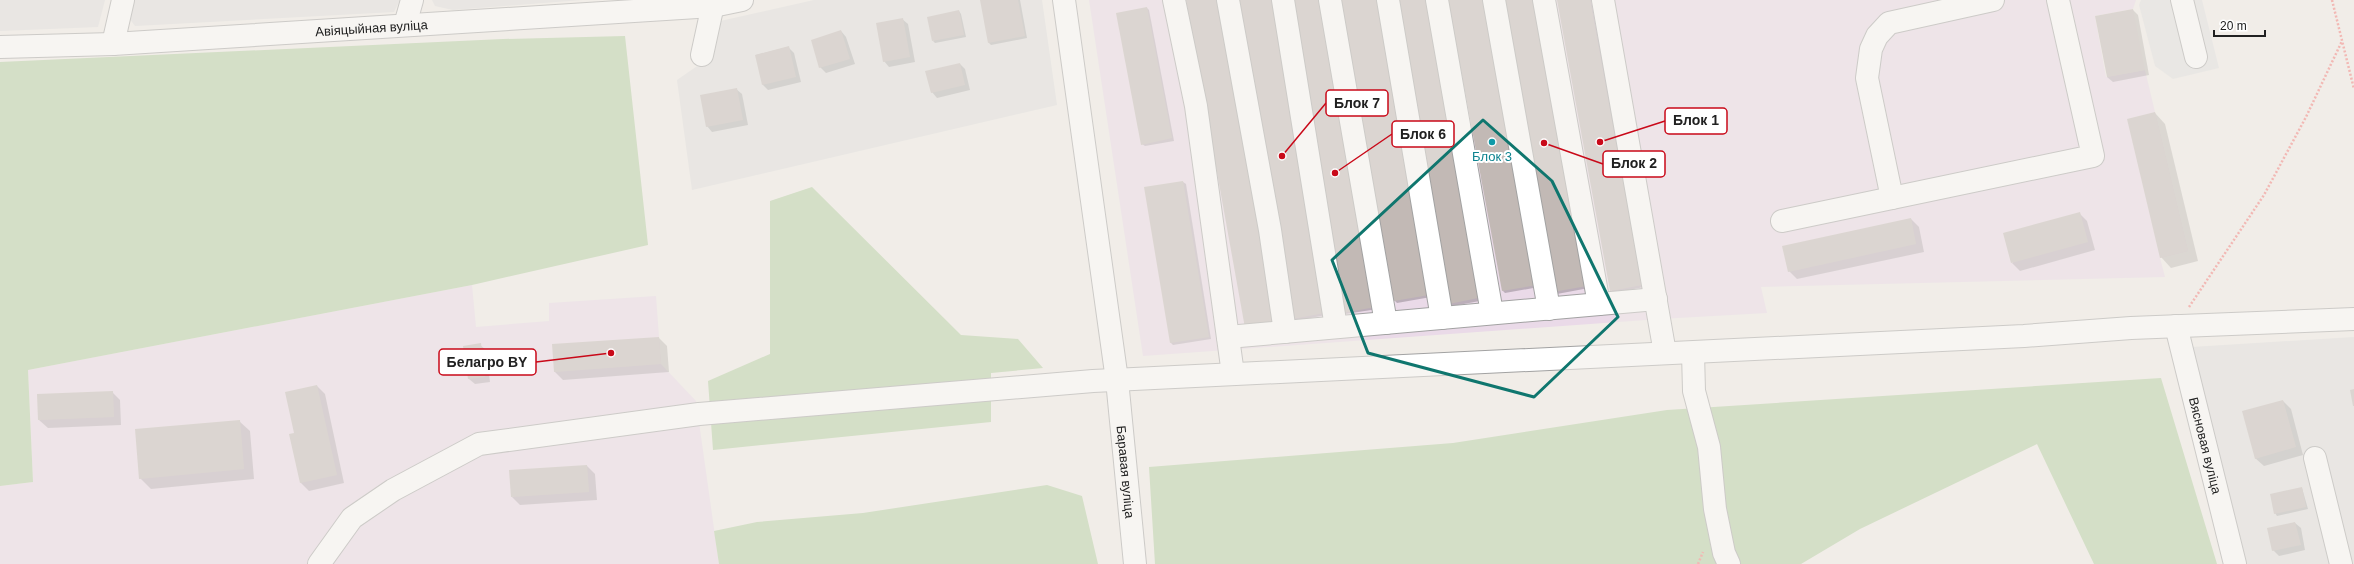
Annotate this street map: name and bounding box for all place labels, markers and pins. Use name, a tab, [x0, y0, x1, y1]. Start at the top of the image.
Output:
callout: Блок 7	[1326, 90, 1388, 116]
callout: Блок 1	[1665, 108, 1727, 134]
callout: Блок 6	[1392, 121, 1454, 147]
marker: Блок 3	[1487, 137, 1497, 147]
place label: Блок 3	[1472, 149, 1512, 164]
callout: Блок 2	[1603, 151, 1665, 177]
callout: Белагро BY	[439, 349, 536, 375]

